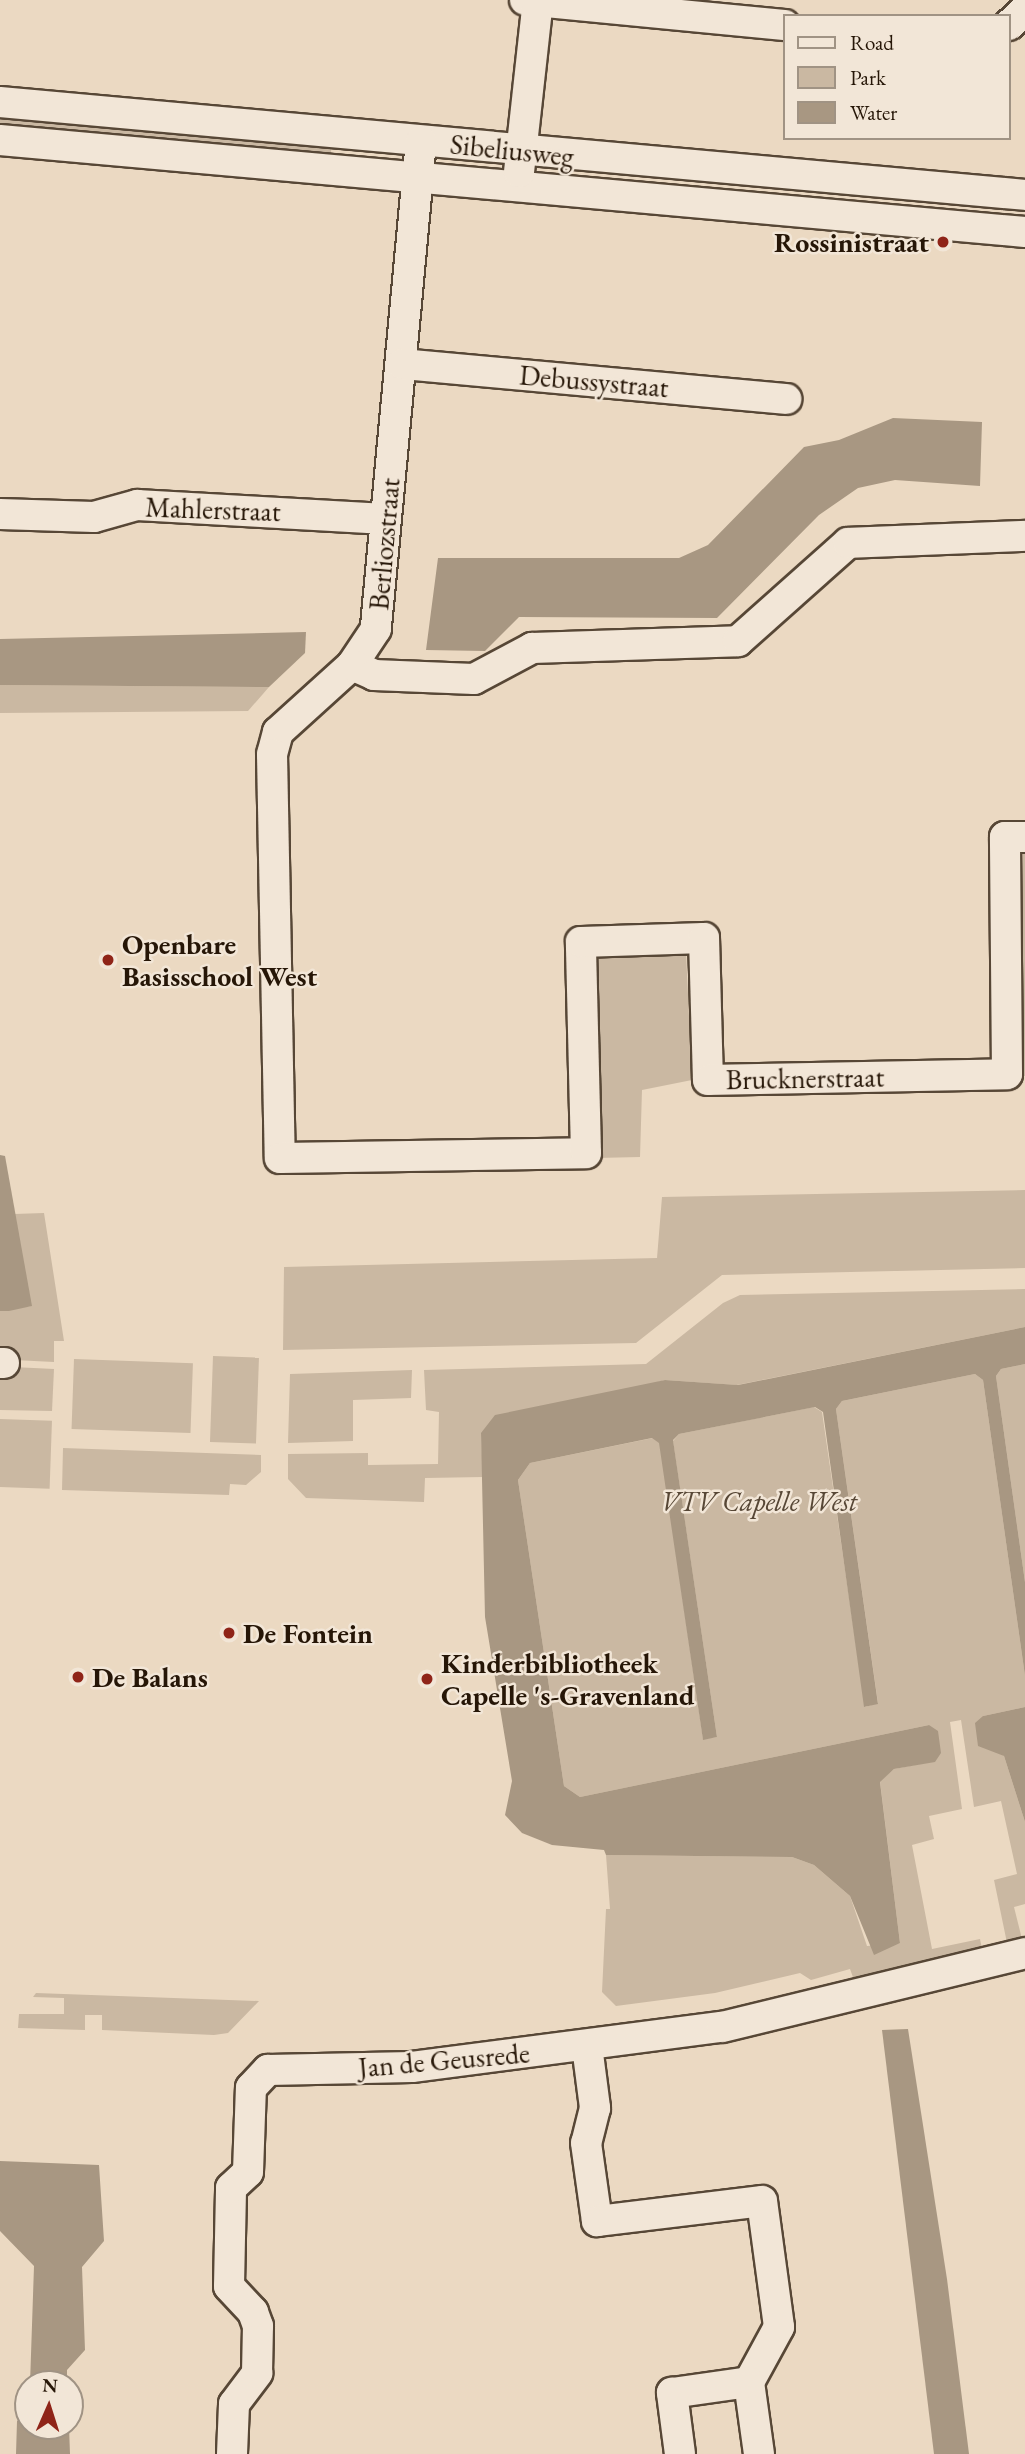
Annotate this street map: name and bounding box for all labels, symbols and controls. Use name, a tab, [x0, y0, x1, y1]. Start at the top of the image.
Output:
legend	[783, 14, 1011, 140]
text: Road	[850, 29, 894, 56]
text: Park	[850, 64, 886, 91]
text: Water	[850, 99, 897, 126]
street label: Sibeliusweg	[448, 127, 576, 173]
place label: Rossinistraat	[774, 225, 929, 259]
marker: Rossinistraat	[935, 234, 951, 250]
street label: Debussystraat	[518, 358, 670, 404]
street label: Berliozstraat	[361, 476, 407, 612]
street label: Mahlerstraat	[145, 490, 281, 528]
place label: Openbare Basisschool West	[122, 927, 317, 993]
marker: Openbare Basisschool West	[100, 952, 116, 968]
street label: Brucknerstraat	[725, 1060, 885, 1096]
park label: VTV Capelle West	[661, 1484, 857, 1518]
place label: De Fontein	[243, 1616, 373, 1650]
marker: De Fontein	[221, 1625, 237, 1641]
place label: Kinderbibliotheek Capelle 's-Gravenland	[441, 1646, 694, 1712]
place label: De Balans	[92, 1660, 208, 1694]
marker: De Balans	[70, 1669, 86, 1685]
marker: Kinderbibliotheek Capelle 's-Gravenland	[419, 1671, 435, 1687]
street label: Jan de Geusrede	[357, 2036, 531, 2084]
north arrow	[14, 2370, 84, 2440]
text: N	[42, 2373, 58, 2398]

